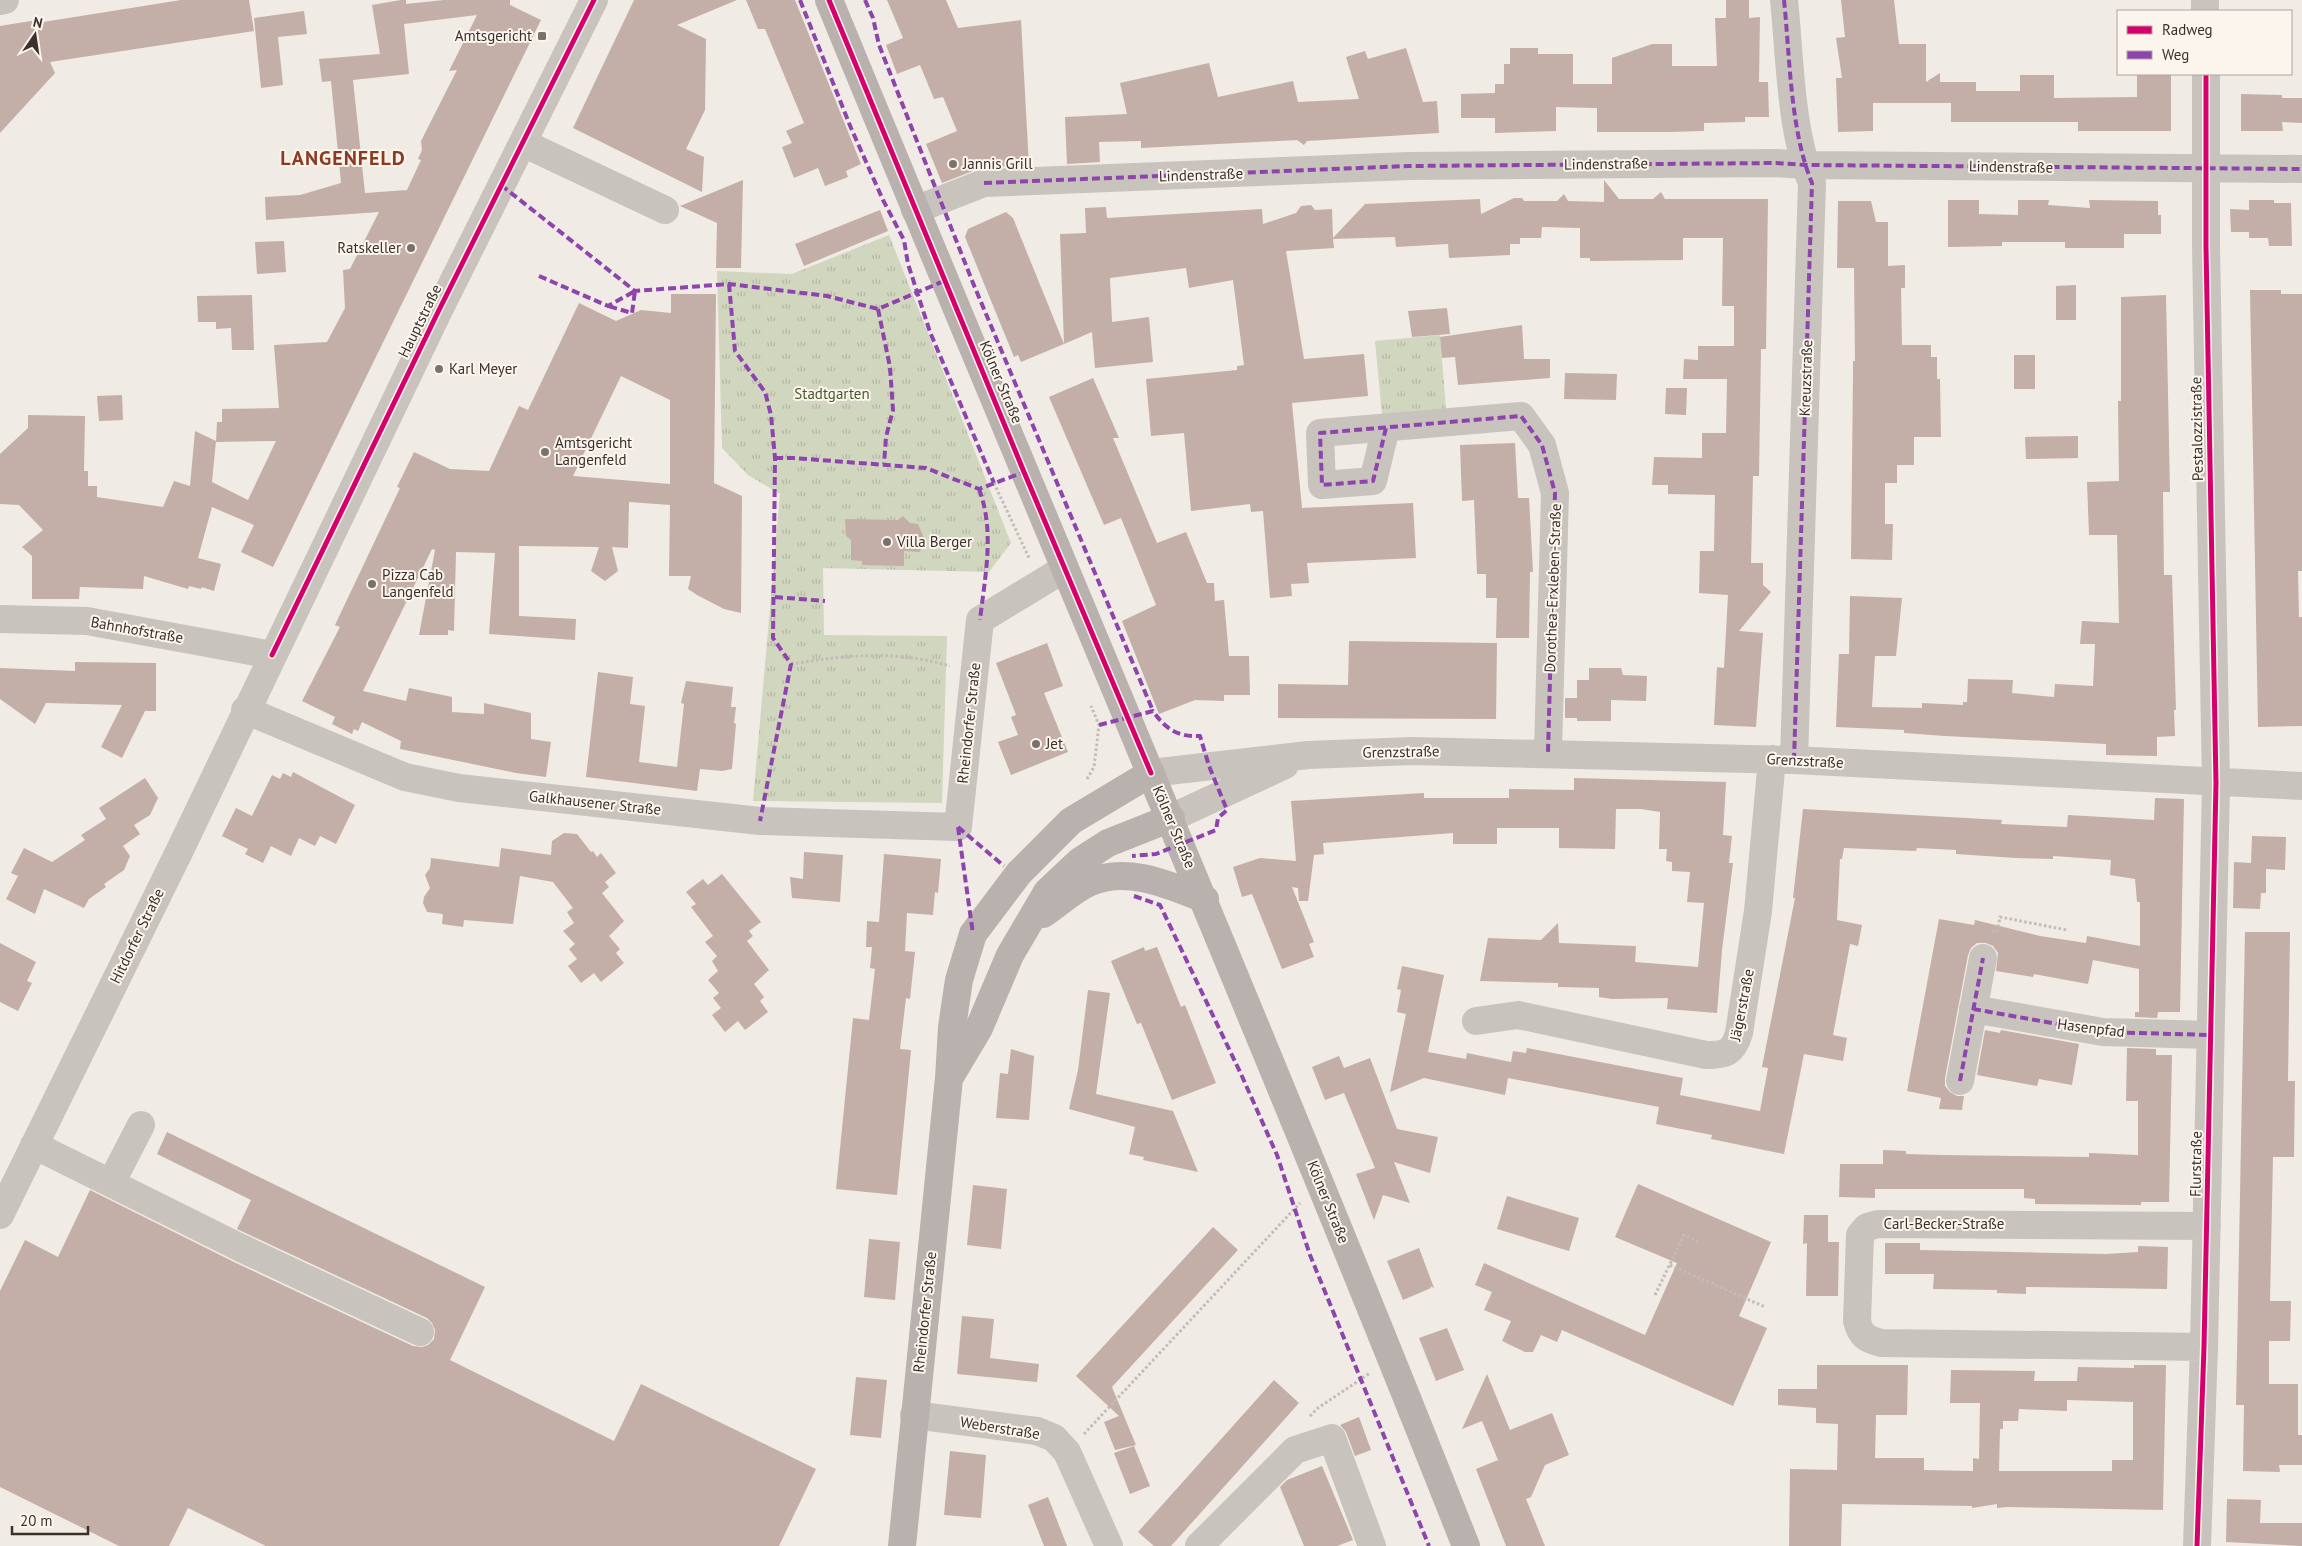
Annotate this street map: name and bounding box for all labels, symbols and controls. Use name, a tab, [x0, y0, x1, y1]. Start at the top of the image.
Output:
north arrow	[10, 10, 60, 60]
legend	[2117, 10, 2292, 75]
text: N	[31, 13, 44, 32]
text: Radweg	[2162, 20, 2213, 39]
place label: Amtsgericht	[455, 26, 532, 45]
marker: Amtsgericht	[536, 30, 548, 42]
text: Weg	[2162, 45, 2189, 64]
district label: LANGENFELD	[280, 145, 406, 171]
street label: Lindenstraße	[1564, 153, 1648, 174]
place label: Jannis Grill	[962, 154, 1033, 173]
street label: Lindenstraße	[1969, 156, 2053, 177]
marker: Jannis Grill	[947, 158, 959, 170]
street label: Lindenstraße	[1159, 164, 1243, 185]
place label: Ratskeller	[337, 238, 401, 257]
marker: Ratskeller	[405, 242, 417, 254]
street label: Hauptstraße	[394, 281, 445, 361]
street label: Kölner Straße	[976, 338, 1027, 426]
street label: Kreuzstraße	[1795, 339, 1816, 417]
place label: Karl Meyer	[449, 359, 517, 378]
marker: Karl Meyer	[433, 363, 445, 375]
street label: Pestalozzistraße	[2186, 377, 2207, 481]
park label: Stadtgarten	[794, 384, 870, 403]
place label: Amtsgericht Langenfeld	[555, 433, 632, 469]
marker: Amtsgericht Langenfeld	[539, 446, 551, 458]
street label: Dorothea-Erxleben-Straße	[1540, 503, 1565, 673]
place label: Villa Berger	[896, 532, 972, 551]
marker: Villa Berger	[881, 536, 893, 548]
place label: Pizza Cab Langenfeld	[382, 565, 454, 601]
marker: Pizza Cab Langenfeld	[366, 578, 378, 590]
street label: Bahnhofstraße	[89, 612, 185, 647]
street label: Rheindorfer Straße	[953, 661, 984, 784]
place label: Jet	[1045, 734, 1063, 753]
marker: Jet	[1030, 738, 1042, 750]
street label: Grenzstraße	[1362, 741, 1440, 762]
street label: Grenzstraße	[1766, 749, 1844, 772]
street label: Kölner Straße	[1149, 783, 1200, 871]
street label: Galkhausener Straße	[528, 786, 662, 819]
street label: Hitdorfer Straße	[105, 885, 168, 987]
street label: Jägerstraße	[1725, 967, 1758, 1044]
street label: Hasenpfad	[2056, 1014, 2126, 1041]
street label: Flurstraße	[2185, 1131, 2206, 1197]
street label: Kölner Straße	[1303, 1158, 1354, 1246]
street label: Carl-Becker-Straße	[1884, 1214, 2004, 1233]
street label: Rheindorfer Straße	[909, 1250, 940, 1373]
street label: Weberstraße	[959, 1412, 1041, 1443]
scale bar	[12, 1504, 89, 1536]
text: 20 m	[20, 1511, 53, 1530]

